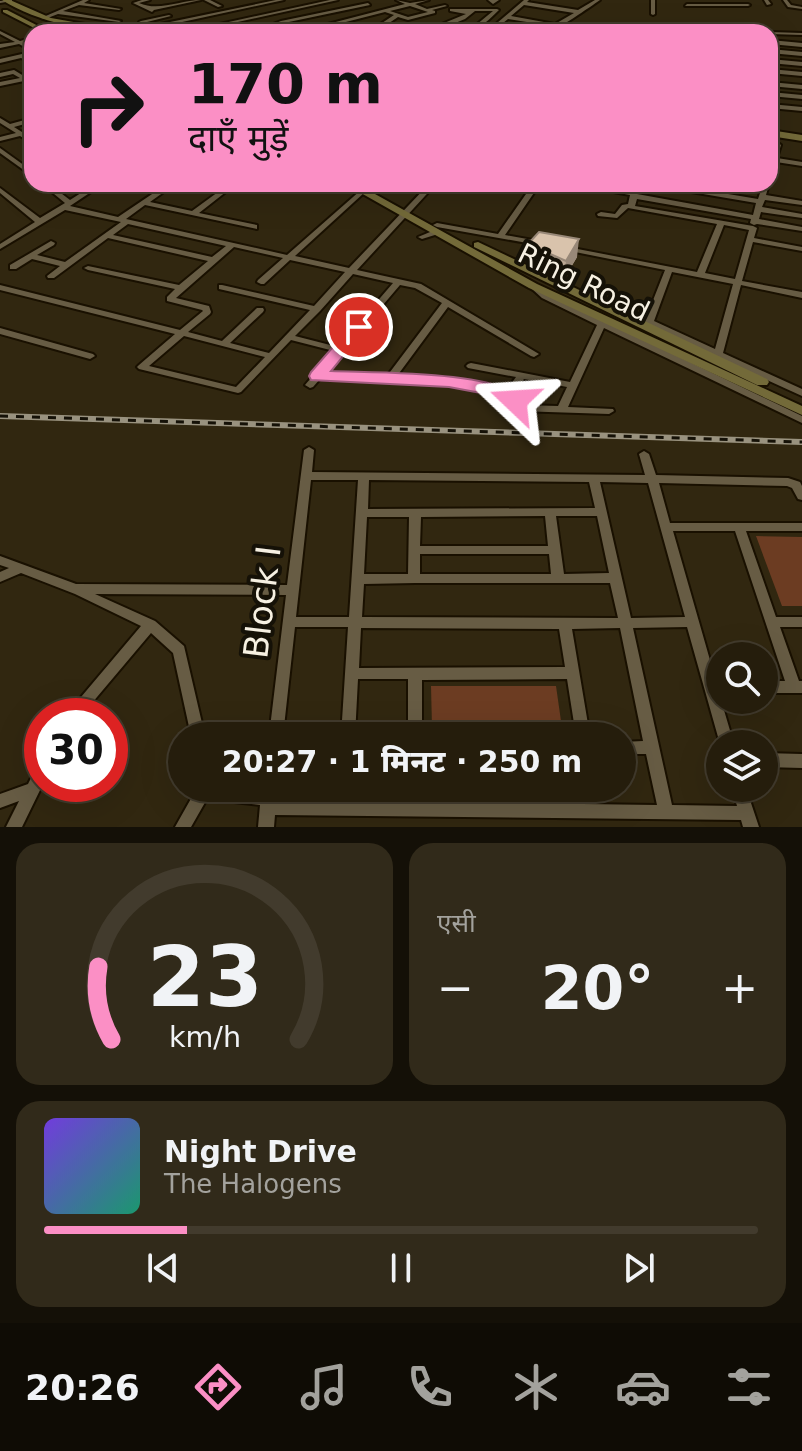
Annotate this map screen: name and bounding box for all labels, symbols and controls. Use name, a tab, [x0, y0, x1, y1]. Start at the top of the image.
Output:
text: 170 m	[188, 51, 383, 116]
icon: right	[56, 56, 160, 160]
text: दाएँ मुड़ें	[188, 118, 289, 159]
street label: Ring Road	[513, 237, 655, 328]
pin	[325, 293, 393, 361]
icon: arrive	[337, 305, 381, 349]
position arrow	[473, 359, 557, 443]
street label: Block I	[235, 544, 289, 660]
map controls	[706, 642, 778, 802]
button: search	[706, 642, 778, 714]
speed limit sign: 30	[24, 698, 128, 802]
button: layers	[706, 730, 778, 802]
text: 20:27 · 1 मिनट · 250 m	[222, 744, 582, 779]
text: एसी	[437, 908, 476, 938]
text: 23	[147, 929, 262, 1026]
text: 20°	[541, 953, 654, 1023]
text: −	[437, 962, 474, 1013]
text: +	[721, 962, 758, 1013]
text: km/h	[168, 1020, 241, 1054]
text: Night Drive	[164, 1134, 357, 1169]
text: The Halogens	[164, 1169, 342, 1199]
icon: previous	[141, 1246, 185, 1290]
icon: pause	[379, 1246, 423, 1290]
icon: next	[617, 1246, 661, 1290]
icon: directions	[190, 1359, 246, 1415]
icon: music	[296, 1359, 352, 1415]
icon: phone	[402, 1359, 458, 1415]
icon: climate	[508, 1359, 564, 1415]
icon: car	[615, 1359, 671, 1415]
icon: filters	[721, 1359, 777, 1415]
text: 20:26	[25, 1367, 140, 1408]

